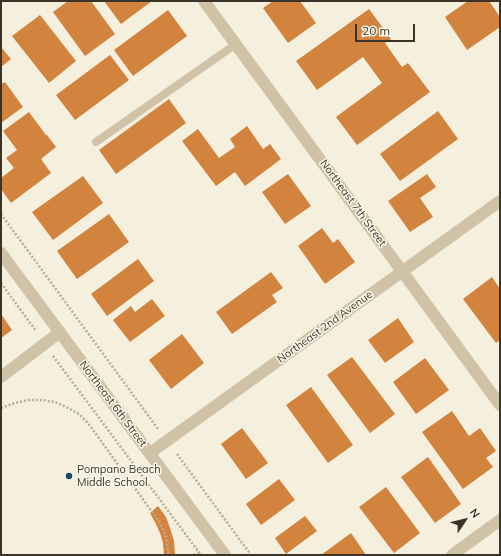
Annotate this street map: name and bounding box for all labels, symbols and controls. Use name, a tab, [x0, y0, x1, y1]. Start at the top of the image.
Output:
scale bar	[357, 16, 417, 42]
text: 20 m	[362, 23, 390, 38]
street label: Northeast 7th Street	[317, 157, 389, 249]
street label: Northeast 2nd Avenue	[275, 288, 375, 366]
street label: Northeast 6th Street	[76, 359, 150, 449]
place label: Pompano Beach Middle School	[77, 463, 161, 489]
marker: Pompano Beach Middle School	[64, 471, 74, 481]
north arrow	[445, 500, 485, 540]
text: N	[467, 506, 483, 521]

